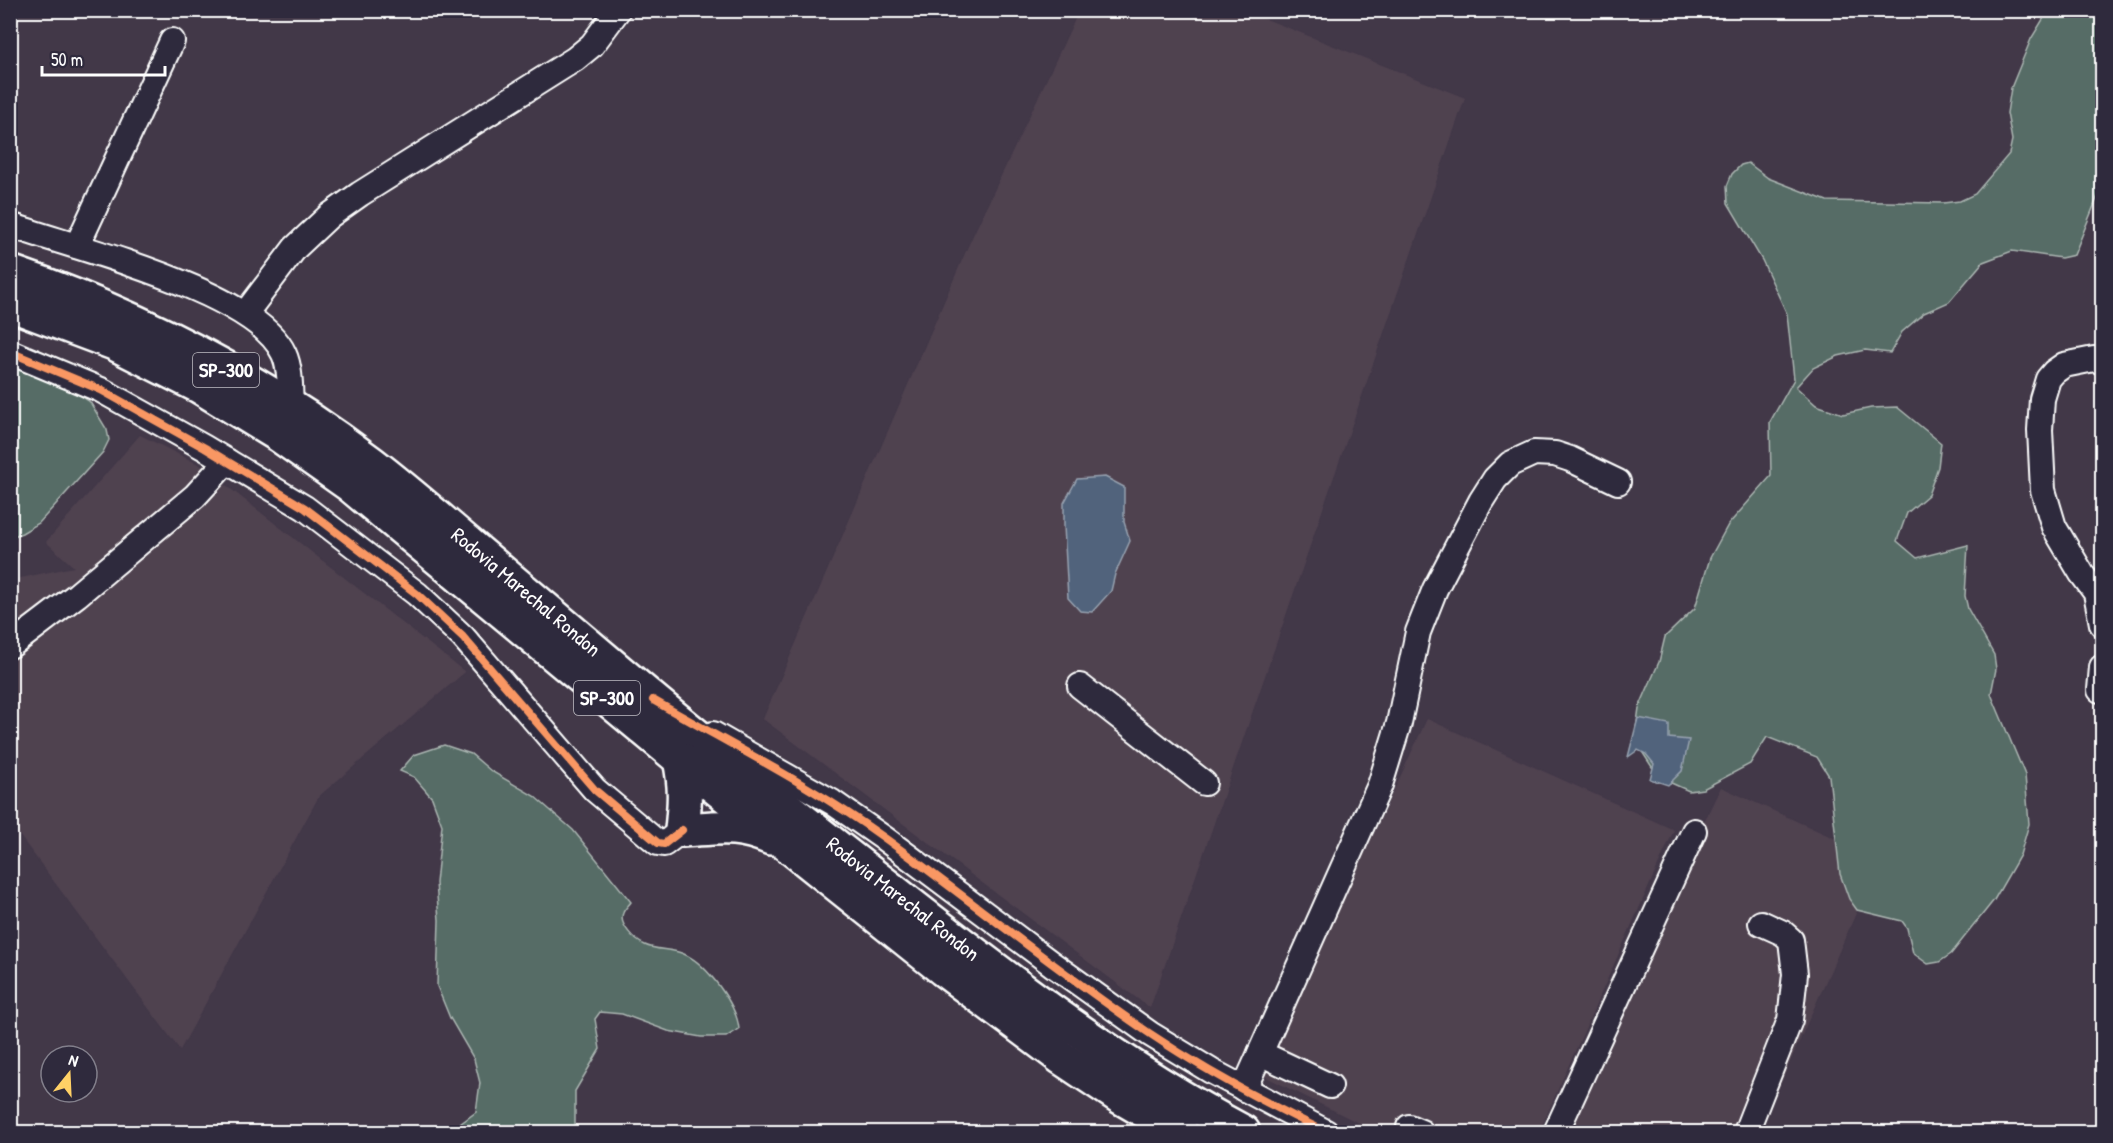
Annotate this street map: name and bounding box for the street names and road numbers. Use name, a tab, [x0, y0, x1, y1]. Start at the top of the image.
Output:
road number: SP-300	[193, 353, 259, 387]
street label: Rodovia Marechal Rondon	[445, 520, 607, 663]
road number: SP-300	[574, 681, 640, 715]
street label: Rodovia Marechal Rondon	[821, 830, 986, 968]

